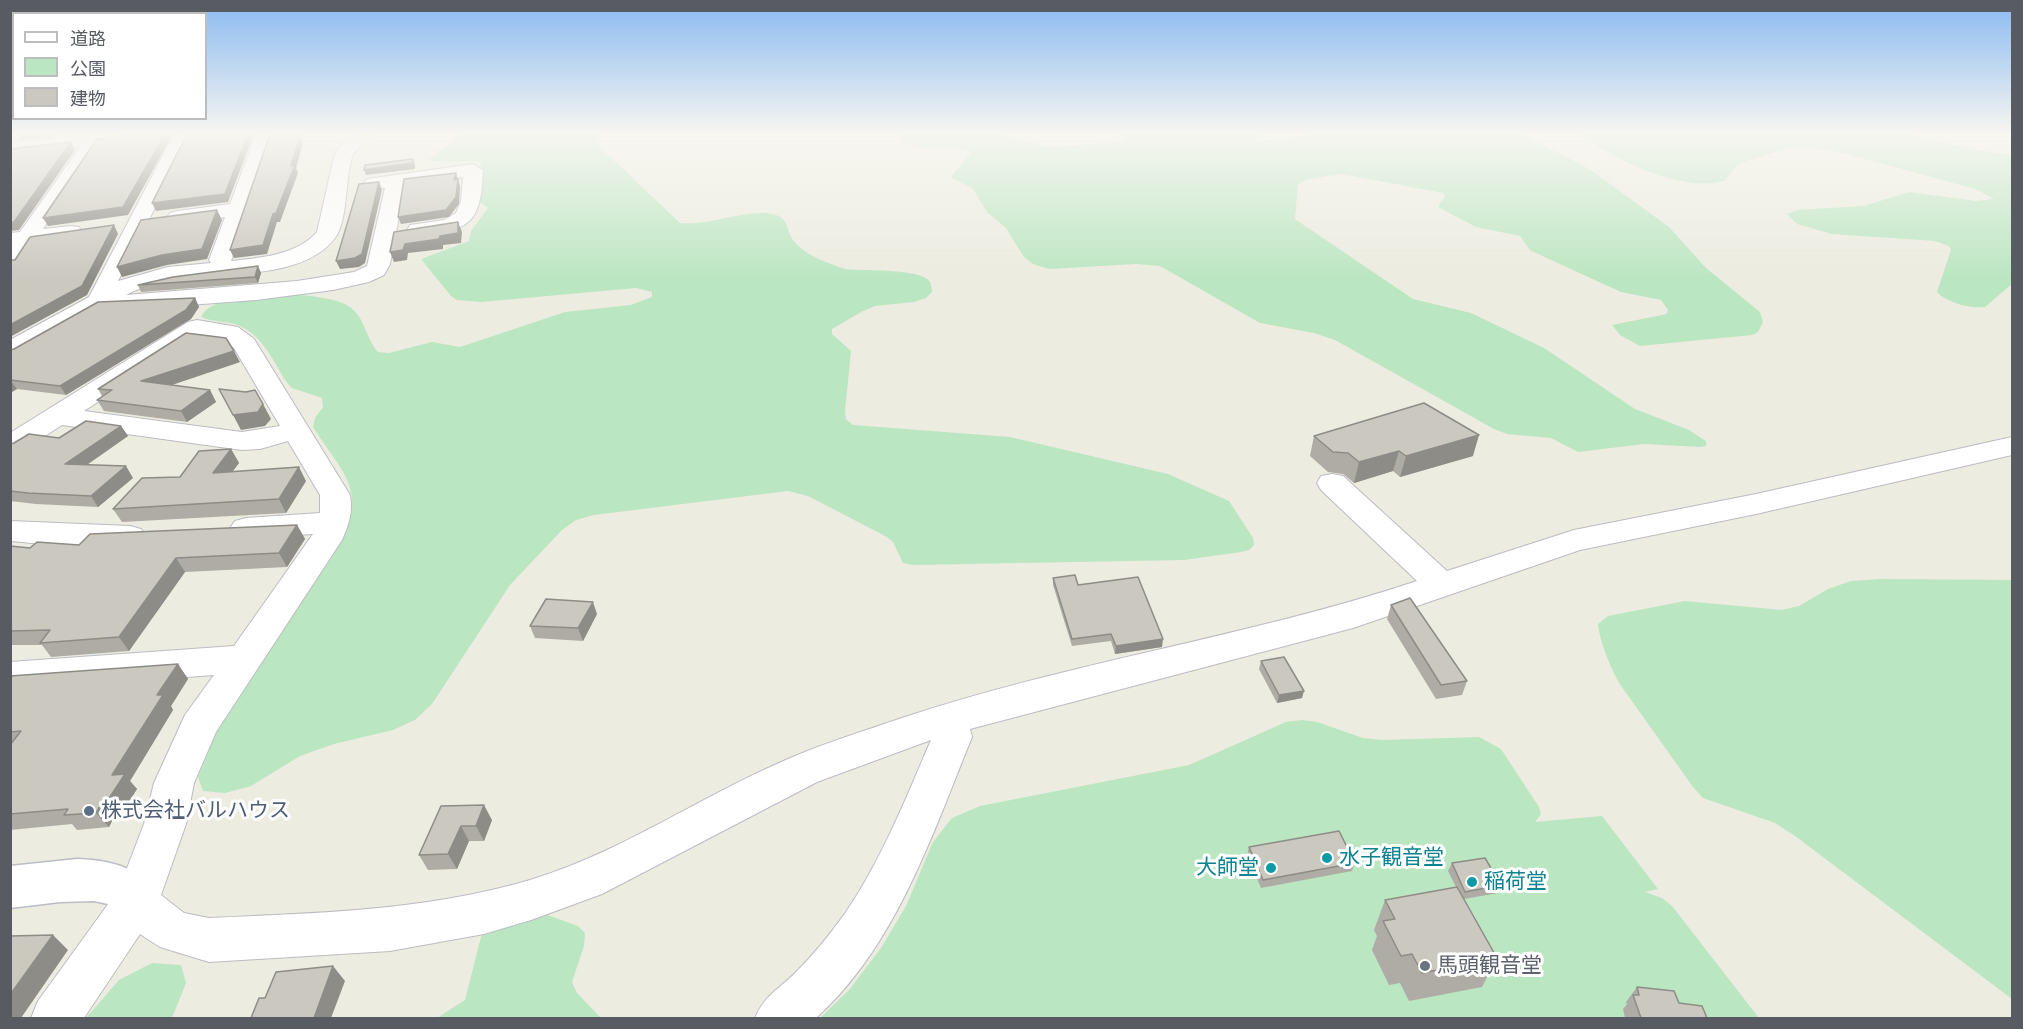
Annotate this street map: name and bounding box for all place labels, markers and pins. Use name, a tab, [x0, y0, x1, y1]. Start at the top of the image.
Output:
place label: 株式会社バルハウス	[101, 798, 290, 824]
marker: 株式会社バルハウス	[82, 804, 96, 818]
place label: 水子観音堂	[1339, 845, 1444, 871]
marker: 水子観音堂	[1320, 851, 1334, 865]
place label: 大師堂	[1196, 855, 1259, 881]
marker: 大師堂	[1264, 861, 1278, 875]
place label: 稲荷堂	[1484, 869, 1547, 895]
marker: 稲荷堂	[1465, 875, 1479, 889]
place label: 馬頭観音堂	[1437, 953, 1542, 979]
marker: 馬頭観音堂	[1418, 959, 1432, 973]

